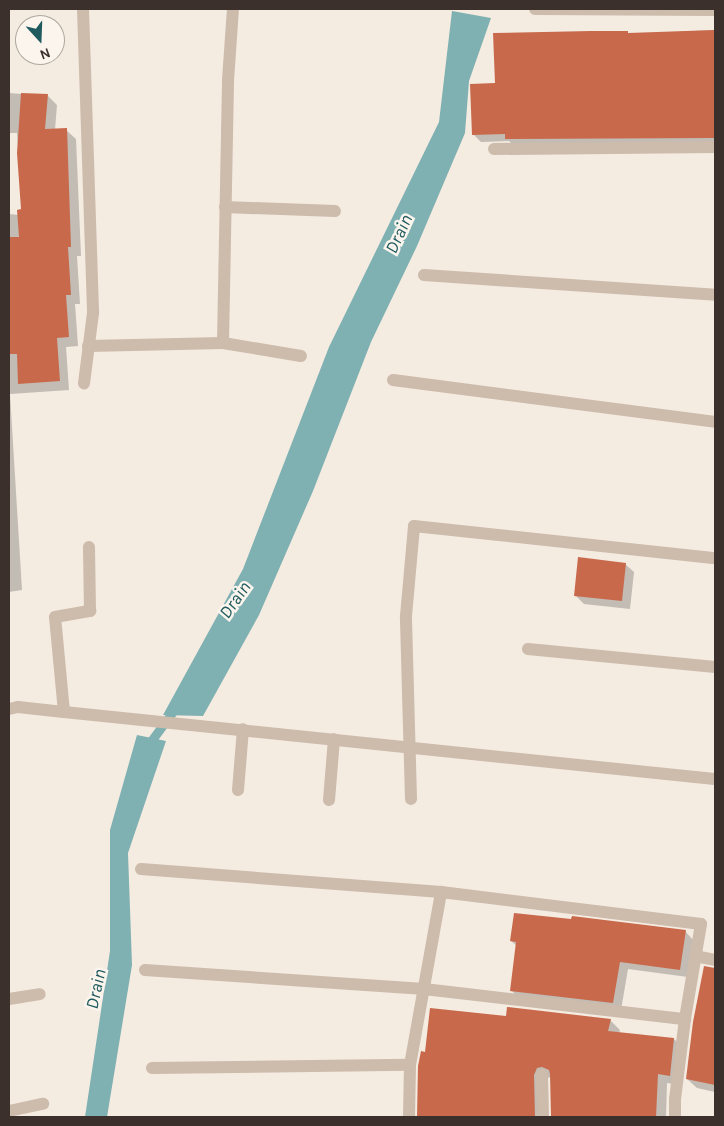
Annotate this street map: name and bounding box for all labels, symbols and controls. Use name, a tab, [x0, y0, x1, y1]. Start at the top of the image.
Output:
north arrow	[15, 15, 65, 65]
text: N	[37, 44, 53, 63]
water label: Drain	[381, 211, 417, 257]
water label: Drain	[215, 577, 255, 623]
water label: Drain	[81, 967, 111, 1011]

